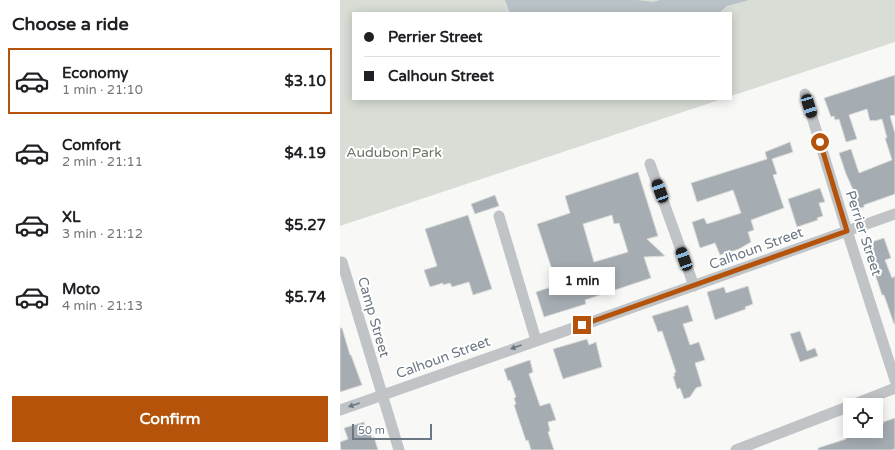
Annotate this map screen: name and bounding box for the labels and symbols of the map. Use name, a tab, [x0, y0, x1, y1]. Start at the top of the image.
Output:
car	[800, 93, 818, 119]
route start	[811, 133, 829, 151]
park label: Audubon Park	[346, 144, 442, 161]
car	[650, 178, 670, 204]
street label: Perrier Street	[842, 189, 885, 278]
street label: Calhoun Street	[707, 223, 806, 273]
car	[674, 246, 694, 272]
callout: 1 min	[549, 267, 615, 295]
street label: Camp Street	[354, 275, 393, 360]
route end	[573, 316, 591, 334]
street label: Calhoun Street	[394, 332, 493, 382]
one-way arrow	[509, 345, 521, 351]
one-way arrow	[348, 402, 360, 408]
scale bar	[352, 422, 432, 441]

